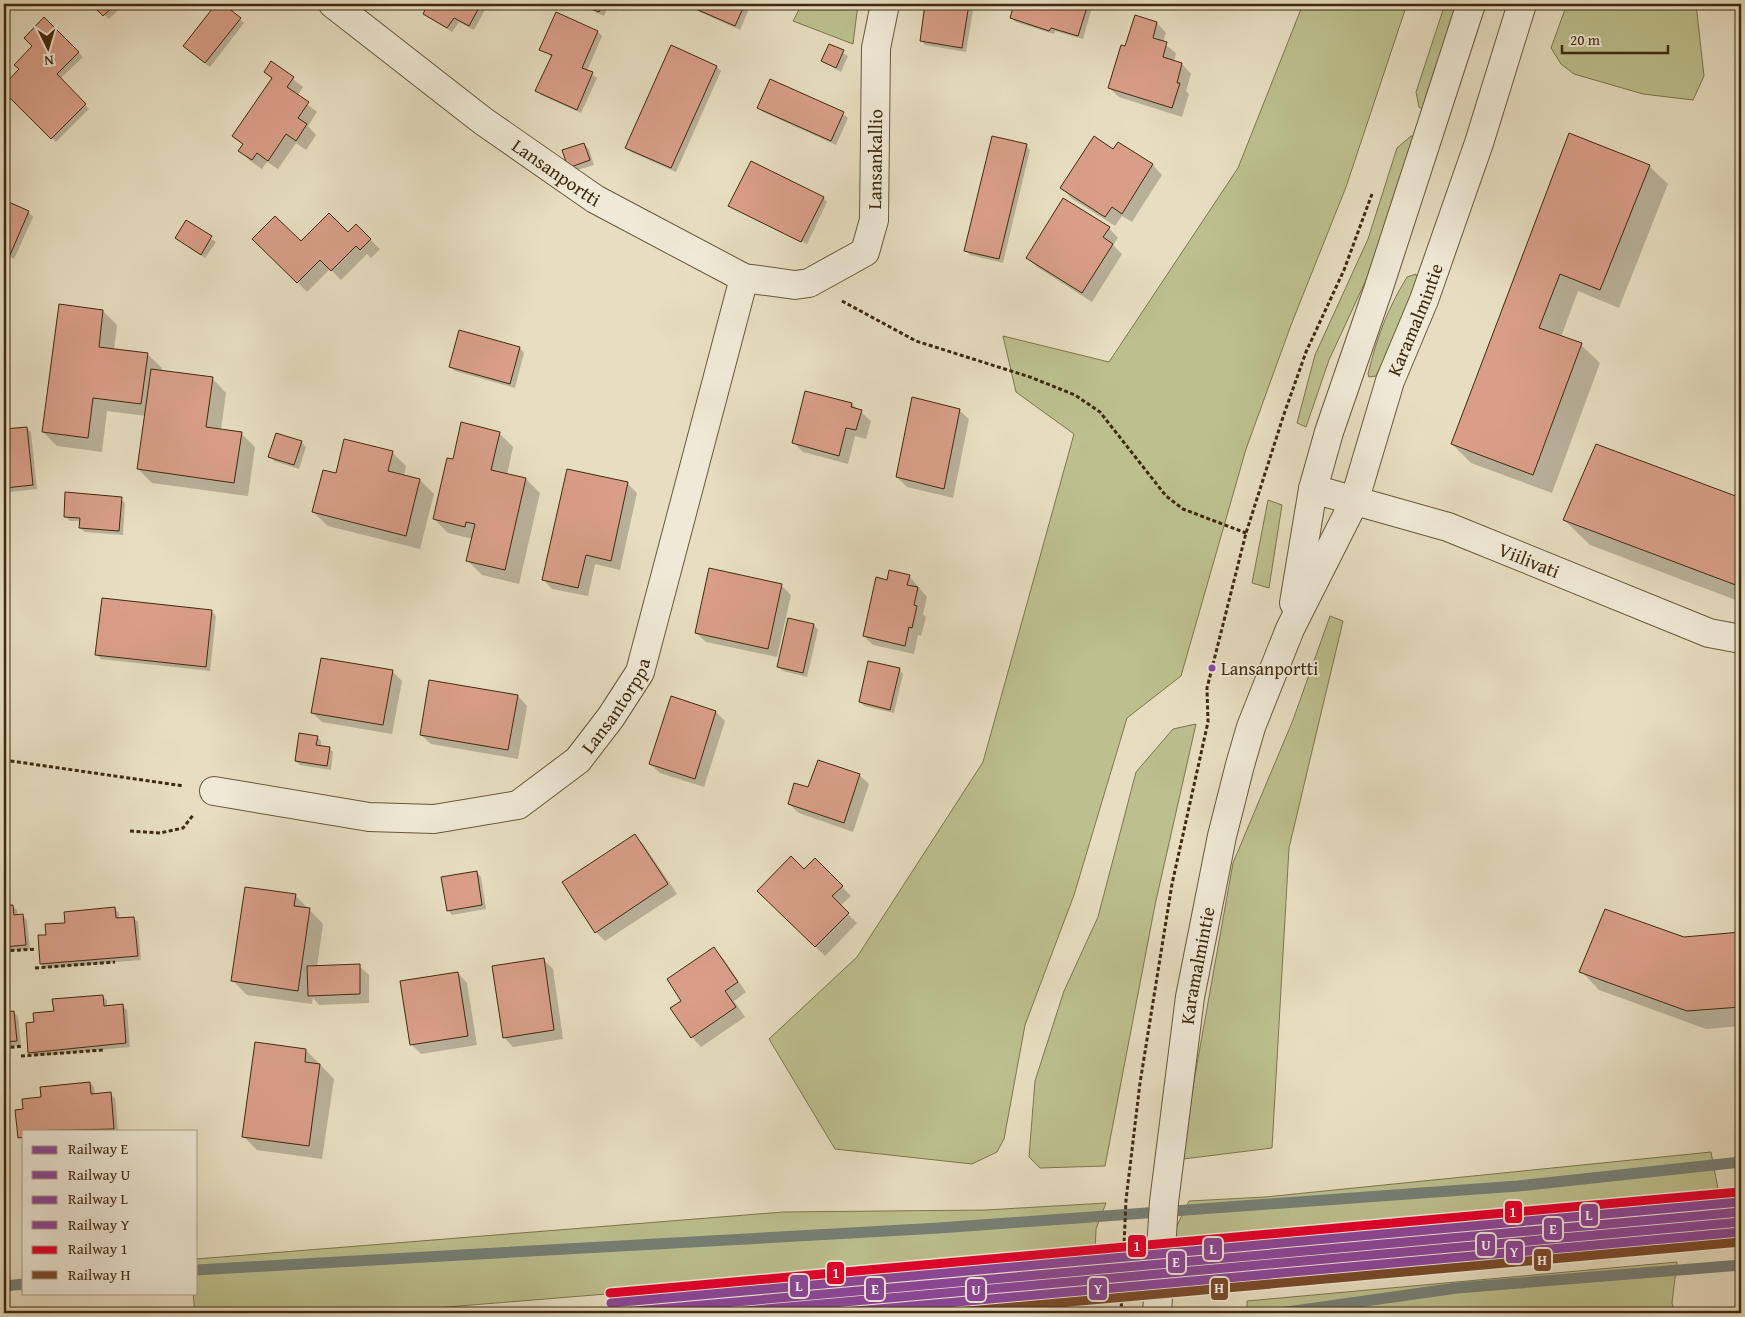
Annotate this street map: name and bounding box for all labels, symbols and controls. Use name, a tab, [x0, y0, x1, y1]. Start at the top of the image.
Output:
north arrow	[22, 22, 72, 72]
scale bar	[1562, 22, 1669, 54]
text: 20 m	[1570, 29, 1601, 50]
text: N	[43, 51, 55, 71]
street label: Lansankallio	[860, 109, 889, 210]
street label: Lansanportti	[507, 131, 606, 214]
street label: Karamalmintie	[1380, 259, 1450, 380]
street label: Viilivati	[1494, 535, 1564, 585]
street label: Lansantorppa	[574, 655, 657, 759]
place label: Lansanportti	[1221, 655, 1318, 682]
marker: Lansanportti	[1207, 663, 1217, 673]
street label: Karamalmintie	[1173, 904, 1222, 1026]
legend	[22, 1130, 198, 1294]
text: Railway E	[68, 1138, 128, 1159]
text: Railway U	[68, 1164, 130, 1185]
text: Railway L	[68, 1188, 128, 1209]
line badge: 1	[1504, 1200, 1523, 1224]
text: 1	[1509, 1202, 1517, 1222]
line badge: L	[1580, 1203, 1599, 1227]
text: L	[1585, 1205, 1593, 1225]
text: Railway Y	[68, 1214, 129, 1235]
line badge: E	[1543, 1217, 1563, 1241]
text: E	[1549, 1219, 1557, 1239]
line badge: U	[1476, 1233, 1496, 1257]
line badge: 1	[1127, 1234, 1147, 1258]
text: U	[1481, 1235, 1491, 1255]
text: 1	[1133, 1236, 1141, 1256]
line badge: L	[1203, 1237, 1223, 1261]
text: Railway 1	[68, 1238, 128, 1259]
text: L	[1209, 1239, 1217, 1259]
line badge: Y	[1505, 1240, 1524, 1264]
text: Y	[1510, 1242, 1519, 1262]
line badge: H	[1533, 1248, 1552, 1272]
line badge: E	[1167, 1250, 1186, 1274]
text: H	[1537, 1250, 1547, 1270]
text: E	[1172, 1252, 1180, 1272]
line badge: 1	[826, 1261, 845, 1285]
text: 1	[832, 1263, 840, 1283]
text: Railway H	[68, 1264, 130, 1285]
line badge: L	[789, 1274, 809, 1298]
text: L	[795, 1276, 803, 1296]
line badge: E	[865, 1277, 885, 1301]
line badge: Y	[1088, 1277, 1108, 1301]
line badge: H	[1210, 1277, 1229, 1301]
line badge: U	[966, 1278, 986, 1302]
text: H	[1214, 1278, 1224, 1298]
text: E	[871, 1279, 879, 1299]
text: Y	[1094, 1279, 1103, 1299]
text: U	[971, 1280, 981, 1300]

